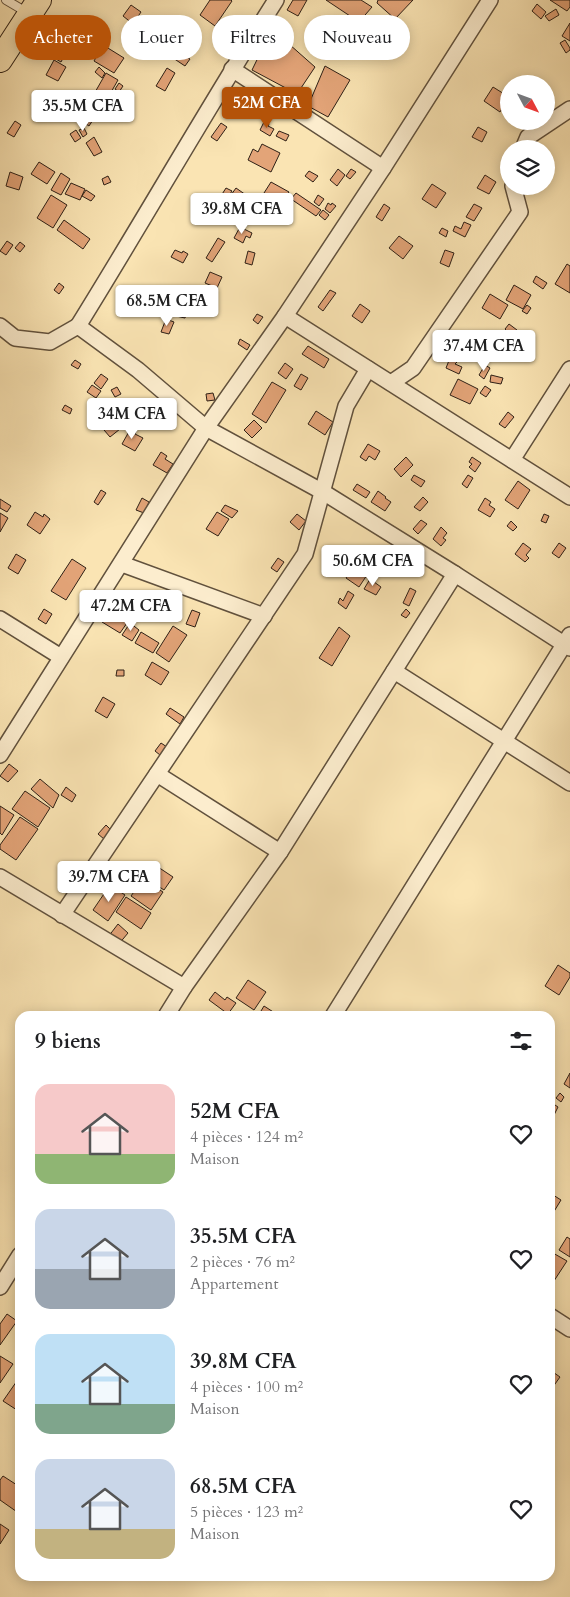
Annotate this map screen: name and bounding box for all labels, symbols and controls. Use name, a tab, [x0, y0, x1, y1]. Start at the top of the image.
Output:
chip: Acheter	[15, 15, 111, 60]
chip: Louer	[121, 15, 202, 60]
chip: Filtres	[212, 15, 294, 60]
chip: Nouveau	[304, 15, 410, 60]
north arrow	[500, 75, 555, 130]
map controls	[500, 75, 555, 195]
pin: 52M CFA	[221, 86, 313, 129]
pin: 35.5M CFA	[26, 90, 140, 132]
text: 52M CFA	[233, 92, 301, 114]
text: 35.5M CFA	[42, 95, 124, 117]
button: layers	[500, 140, 555, 195]
pin: 39.8M CFA	[185, 192, 299, 235]
text: 39.8M CFA	[201, 198, 283, 220]
pin: 68.5M CFA	[110, 284, 224, 327]
text: 68.5M CFA	[126, 290, 208, 312]
pin: 37.4M CFA	[427, 330, 541, 372]
text: 37.4M CFA	[443, 335, 525, 357]
pin: 34M CFA	[86, 398, 178, 440]
text: 34M CFA	[98, 403, 166, 425]
pin: 50.6M CFA	[316, 544, 430, 587]
text: 50.6M CFA	[332, 550, 414, 572]
pin: 47.2M CFA	[74, 590, 188, 632]
text: 47.2M CFA	[90, 595, 172, 617]
pin: 39.7M CFA	[52, 860, 166, 903]
text: 39.7M CFA	[68, 866, 150, 888]
text: 9 biens	[35, 1027, 101, 1056]
icon: filters	[507, 1027, 535, 1055]
text: 52M CFA	[190, 1097, 280, 1126]
icon: home	[75, 1104, 135, 1164]
icon: heart	[507, 1120, 535, 1148]
text: 4 pièces · 124 m²	[190, 1126, 303, 1148]
text: Maison	[190, 1148, 240, 1170]
text: 35.5M CFA	[190, 1222, 297, 1251]
icon: home	[75, 1229, 135, 1289]
icon: heart	[507, 1245, 535, 1273]
text: 2 pièces · 76 m²	[190, 1251, 295, 1273]
text: Appartement	[190, 1273, 278, 1295]
text: 39.8M CFA	[190, 1347, 297, 1376]
icon: home	[75, 1354, 135, 1414]
icon: heart	[507, 1370, 535, 1398]
text: 4 pièces · 100 m²	[190, 1376, 303, 1398]
text: Maison	[190, 1398, 240, 1420]
text: 68.5M CFA	[190, 1472, 297, 1501]
icon: home	[75, 1479, 135, 1539]
icon: heart	[507, 1495, 535, 1523]
text: 5 pièces · 123 m²	[190, 1501, 303, 1523]
text: Maison	[190, 1523, 240, 1545]

